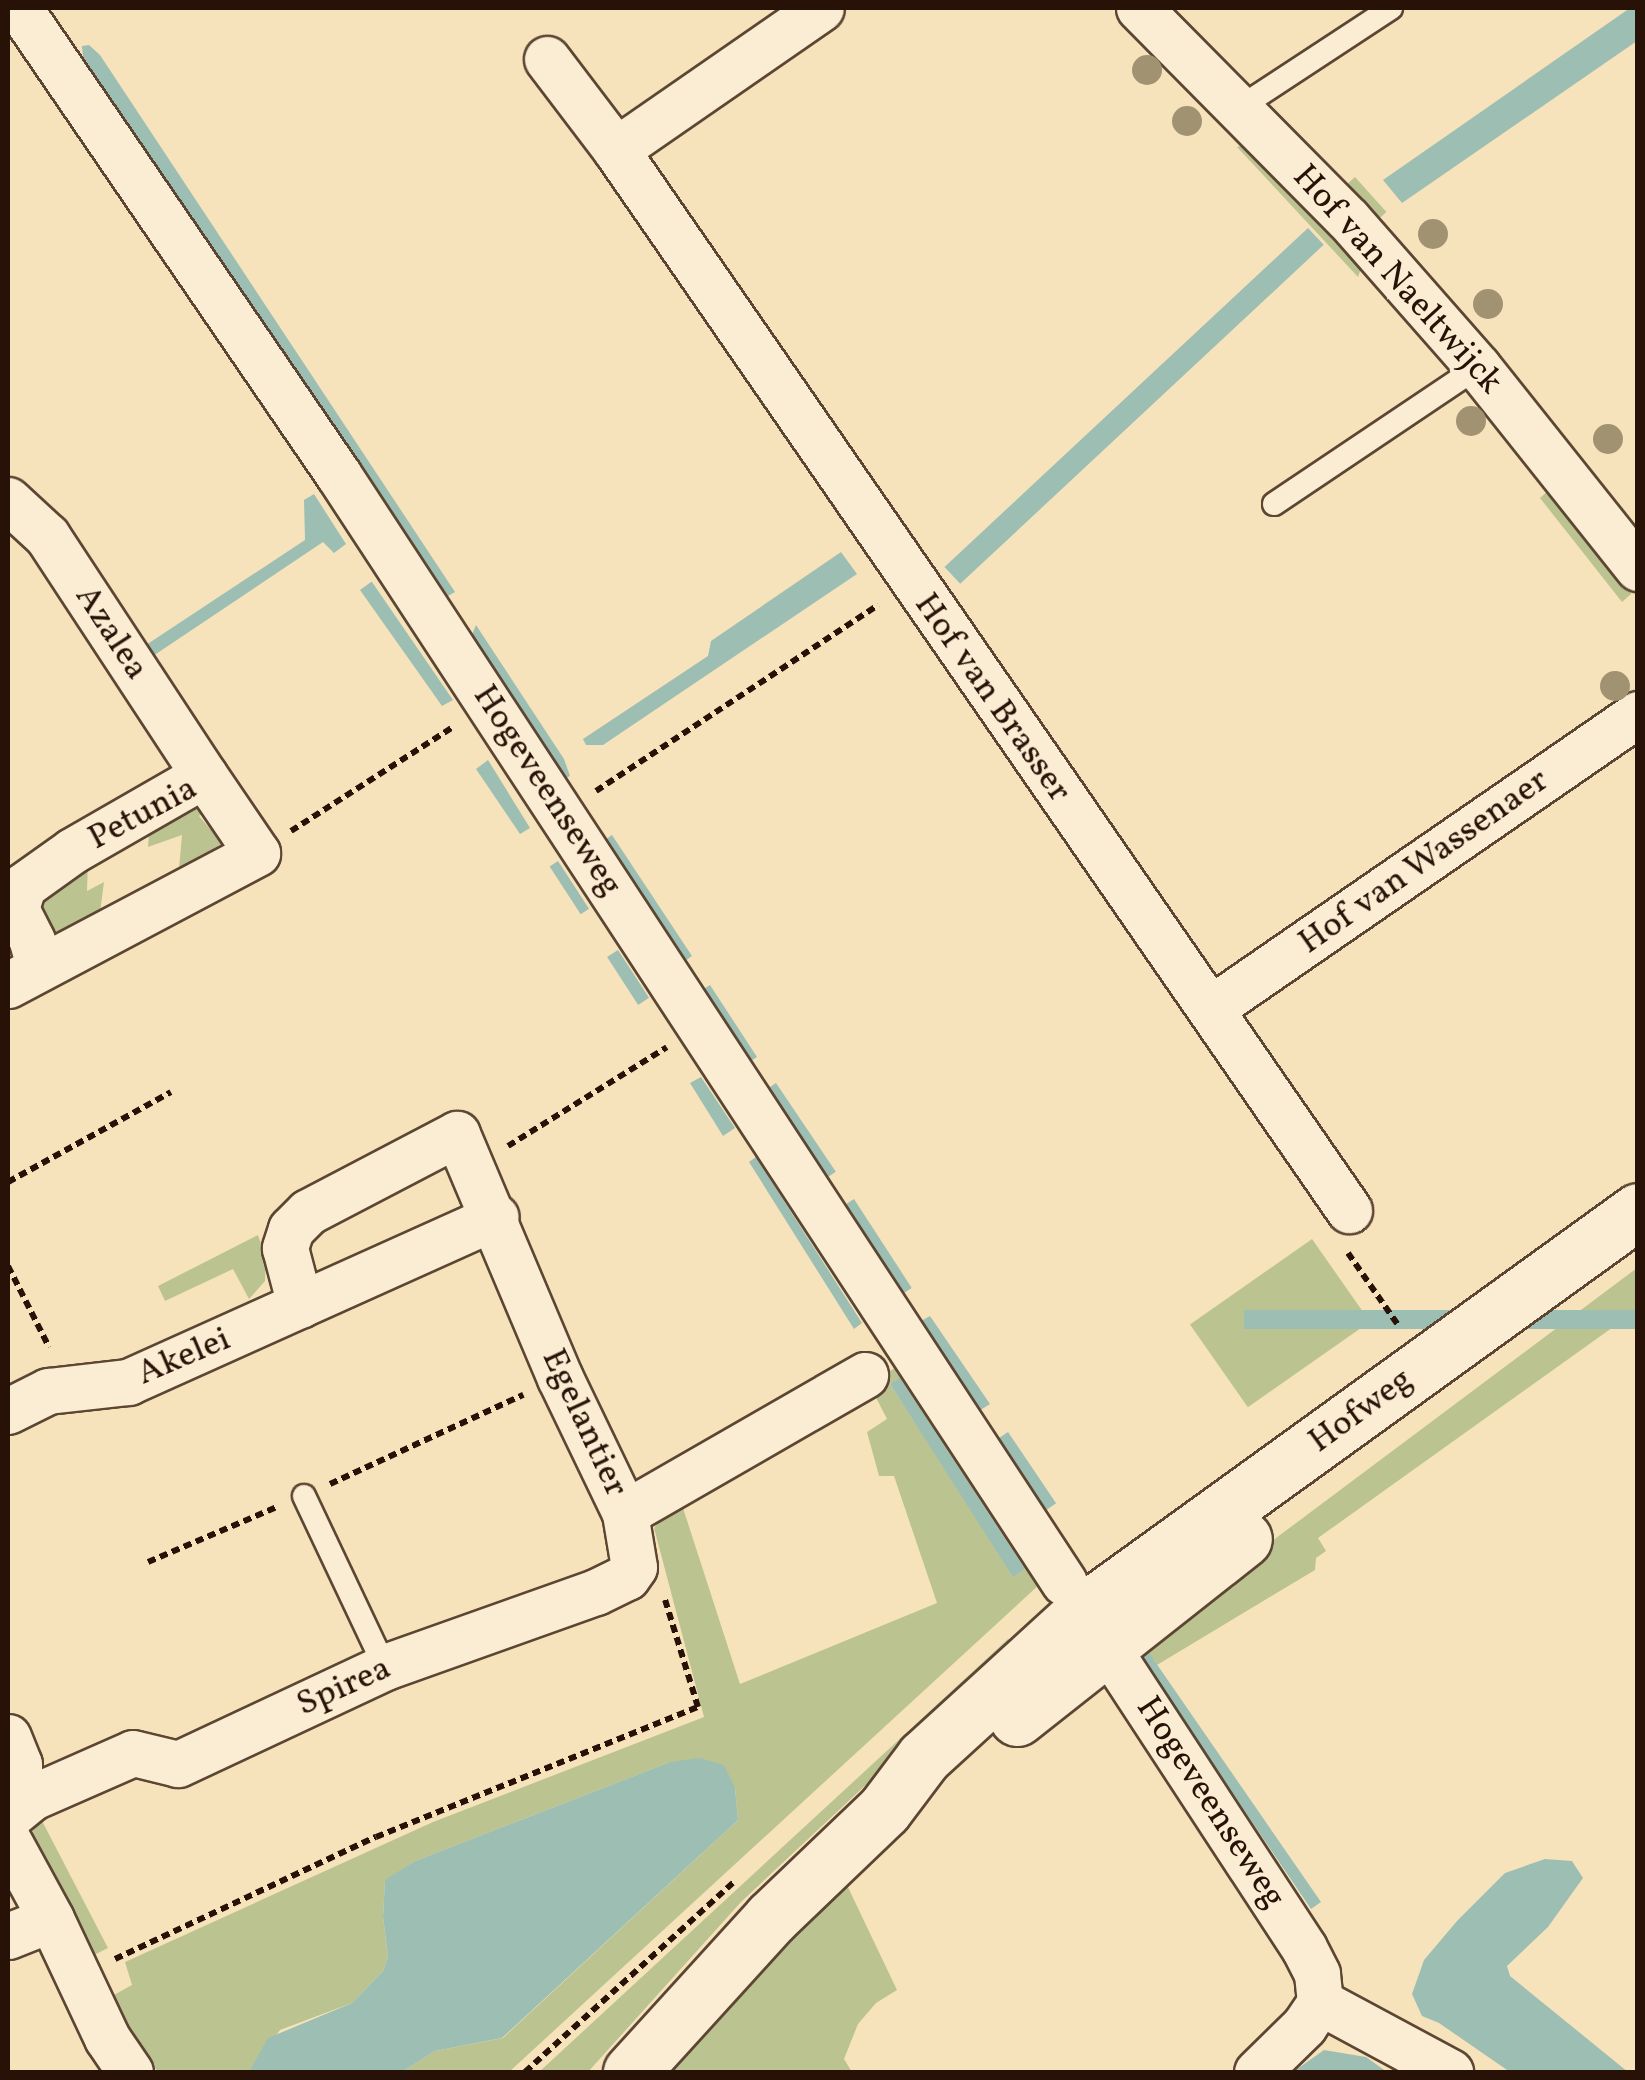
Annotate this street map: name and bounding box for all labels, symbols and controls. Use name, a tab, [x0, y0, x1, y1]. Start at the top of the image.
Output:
street label: Hof van Naeltwijck	[1284, 158, 1510, 402]
street label: Azalea	[65, 578, 157, 688]
street label: Hof van Brasser	[905, 586, 1079, 810]
street label: Hogeveenseweg	[463, 677, 631, 905]
street label: Hof van Wassenaer	[1292, 760, 1556, 964]
street label: Petunia	[81, 768, 205, 860]
street label: Akelei	[131, 1319, 237, 1395]
street label: Egelantier	[532, 1342, 636, 1504]
street label: Hofweg	[1301, 1359, 1421, 1463]
street label: Spirea	[290, 1648, 398, 1726]
street label: Hogeveenseweg	[1126, 1689, 1294, 1917]

